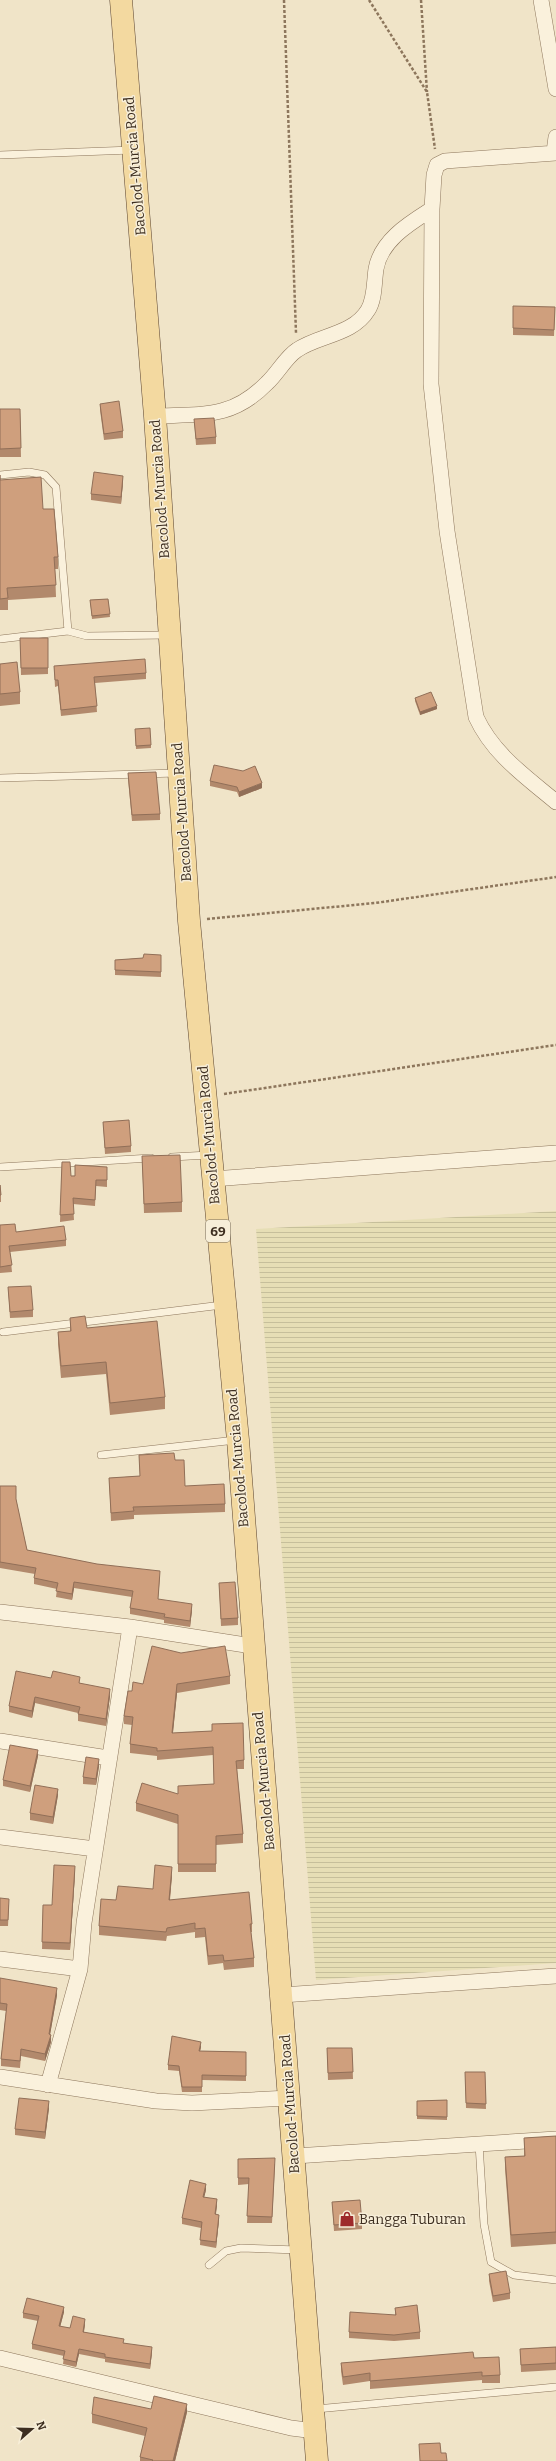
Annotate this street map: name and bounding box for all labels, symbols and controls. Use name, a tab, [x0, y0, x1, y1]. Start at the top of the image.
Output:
street label: Bacolod-Murcia Road	[120, 96, 150, 236]
street label: Bacolod-Murcia Road	[147, 419, 173, 559]
street label: Bacolod-Murcia Road	[169, 742, 195, 882]
street label: Bacolod-Murcia Road	[194, 1065, 224, 1205]
road number: 69	[206, 1220, 230, 1242]
street label: Bacolod-Murcia Road	[223, 1388, 253, 1528]
street label: Bacolod-Murcia Road	[249, 1711, 279, 1851]
street label: Bacolod-Murcia Road	[277, 2034, 303, 2174]
shop icon: Bangga Tuburan	[338, 2210, 356, 2228]
place label: Bangga Tuburan	[359, 2211, 466, 2228]
north arrow	[12, 2409, 52, 2449]
text: N	[33, 2420, 49, 2432]

